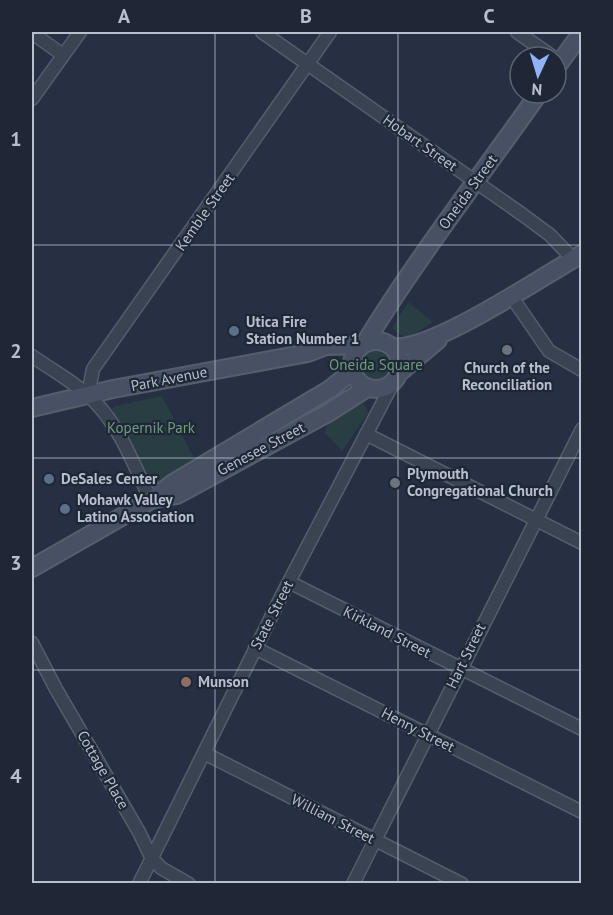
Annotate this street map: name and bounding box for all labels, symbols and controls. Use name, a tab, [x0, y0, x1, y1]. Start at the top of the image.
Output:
text: A	[118, 3, 131, 29]
text: B	[300, 3, 312, 29]
text: C	[483, 3, 495, 29]
north arrow	[508, 45, 568, 105]
text: N	[531, 80, 543, 100]
street label: Hobart Street	[379, 110, 461, 175]
text: 1	[10, 126, 22, 152]
street label: Oneida Street	[434, 151, 501, 233]
street label: Kemble Street	[171, 169, 238, 254]
place label: Utica Fire Station Number 1	[246, 312, 359, 348]
marker: Utica Fire Station Number 1	[227, 324, 241, 338]
text: 2	[10, 338, 22, 364]
marker: Church of the Reconciliation	[500, 343, 514, 357]
park label: Oneida Square	[329, 355, 423, 374]
place label: Church of the Reconciliation	[462, 358, 552, 394]
street label: Park Avenue	[129, 362, 209, 395]
park label: Kopernik Park	[107, 418, 196, 437]
street label: Genesee Street	[214, 418, 308, 480]
place label: Plymouth Congregational Church	[407, 464, 553, 500]
place label: DeSales Center	[61, 469, 158, 488]
marker: DeSales Center	[42, 472, 56, 486]
marker: Plymouth Congregational Church	[388, 476, 402, 490]
place label: Mohawk Valley Latino Association	[77, 490, 194, 526]
marker: Mohawk Valley Latino Association	[58, 502, 72, 516]
text: 3	[10, 550, 22, 576]
street label: State Street	[246, 577, 297, 653]
street label: Kirkland Street	[340, 601, 434, 662]
street label: Hart Street	[442, 620, 490, 692]
place label: Munson	[198, 672, 249, 691]
marker: Munson	[179, 675, 193, 689]
street label: Henry Street	[378, 703, 458, 756]
street label: Cottage Place	[73, 727, 134, 812]
text: 4	[10, 763, 22, 789]
street label: William Street	[288, 789, 378, 848]

